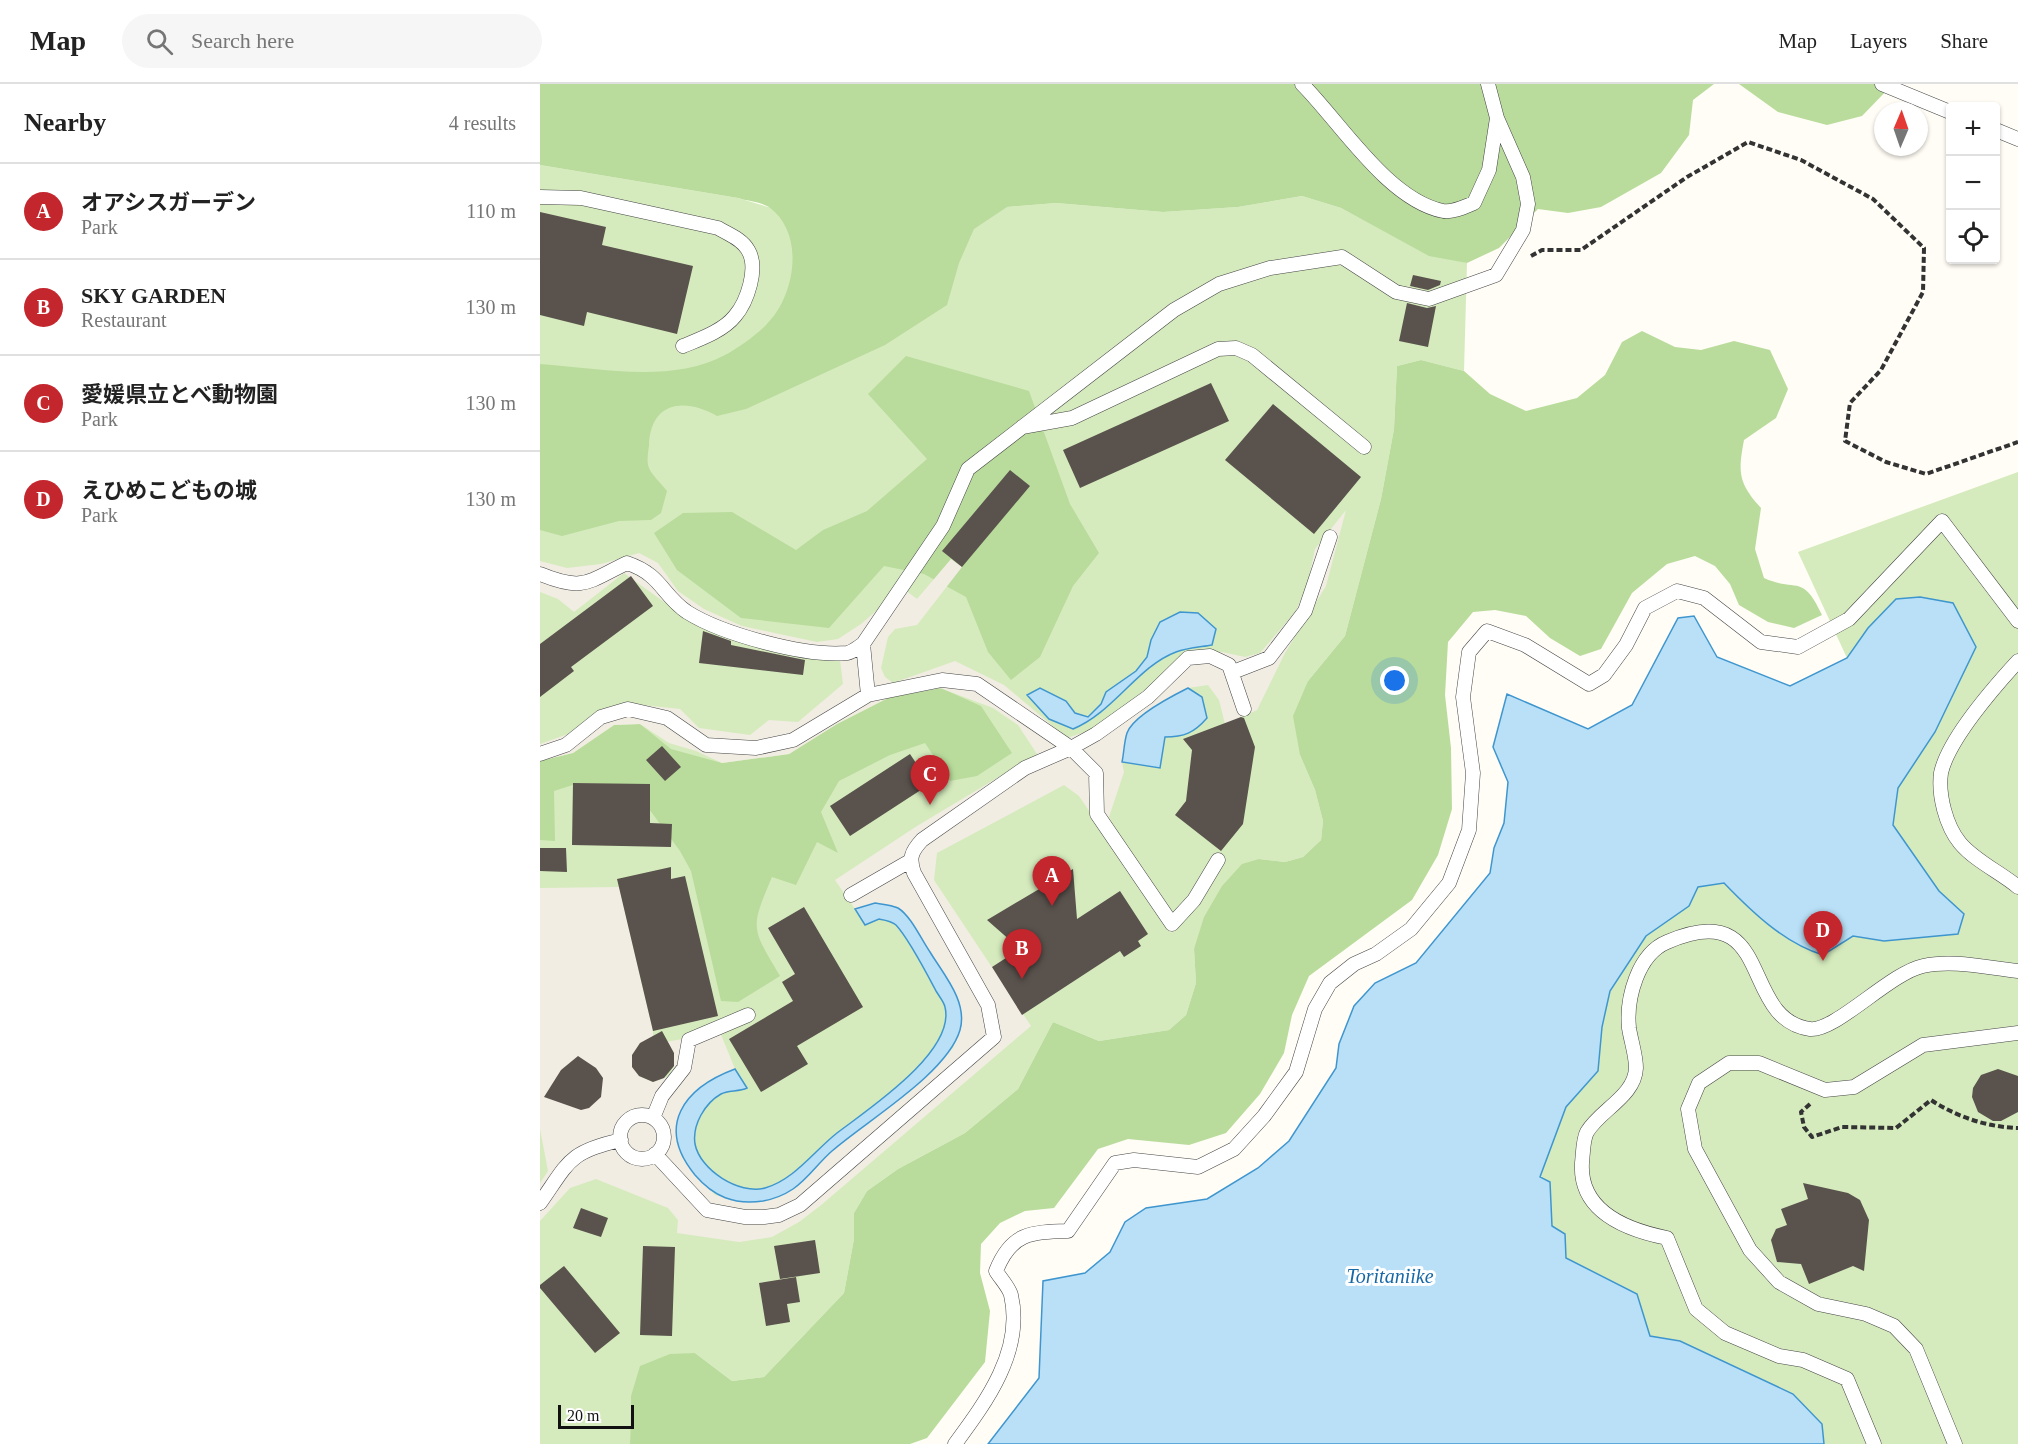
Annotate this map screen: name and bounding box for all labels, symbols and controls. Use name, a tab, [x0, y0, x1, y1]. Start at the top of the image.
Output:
search box	[122, 14, 542, 68]
text: Map	[30, 25, 86, 56]
icon: search	[143, 25, 176, 58]
text: Search here	[191, 28, 294, 53]
text: Map	[1779, 29, 1817, 53]
text: Layers	[1850, 29, 1907, 53]
text: Share	[1940, 29, 1988, 53]
north arrow	[1874, 102, 1928, 156]
map controls	[1946, 102, 2000, 264]
button: +	[1946, 102, 2000, 156]
text: Nearby	[24, 108, 106, 137]
text: 4 results	[449, 112, 516, 134]
button: −	[1946, 156, 2000, 210]
text: オアシスガーデン	[81, 190, 256, 215]
text: A	[36, 200, 51, 222]
text: 110 m	[466, 200, 516, 222]
button: locate	[1946, 210, 2000, 264]
text: Park	[81, 216, 118, 238]
text: SKY GARDEN	[81, 283, 226, 308]
text: B	[37, 296, 50, 318]
text: 130 m	[465, 296, 516, 318]
text: Restaurant	[81, 309, 167, 331]
text: 愛媛県立とべ動物園	[81, 382, 278, 407]
text: C	[36, 392, 51, 414]
text: 130 m	[465, 392, 516, 414]
text: Park	[81, 408, 118, 430]
text: えひめこどもの城	[81, 478, 257, 503]
text: D	[36, 488, 51, 510]
text: 130 m	[465, 488, 516, 510]
text: Park	[81, 504, 118, 526]
your location	[1380, 666, 1409, 695]
pin: C	[910, 756, 950, 805]
pin: A	[1032, 856, 1072, 906]
pin: D	[1804, 912, 1842, 961]
pin: B	[1002, 930, 1042, 979]
water label: Toritaniike	[1346, 1265, 1434, 1287]
scale bar	[558, 1402, 634, 1430]
text: 20 m	[567, 1407, 599, 1424]

